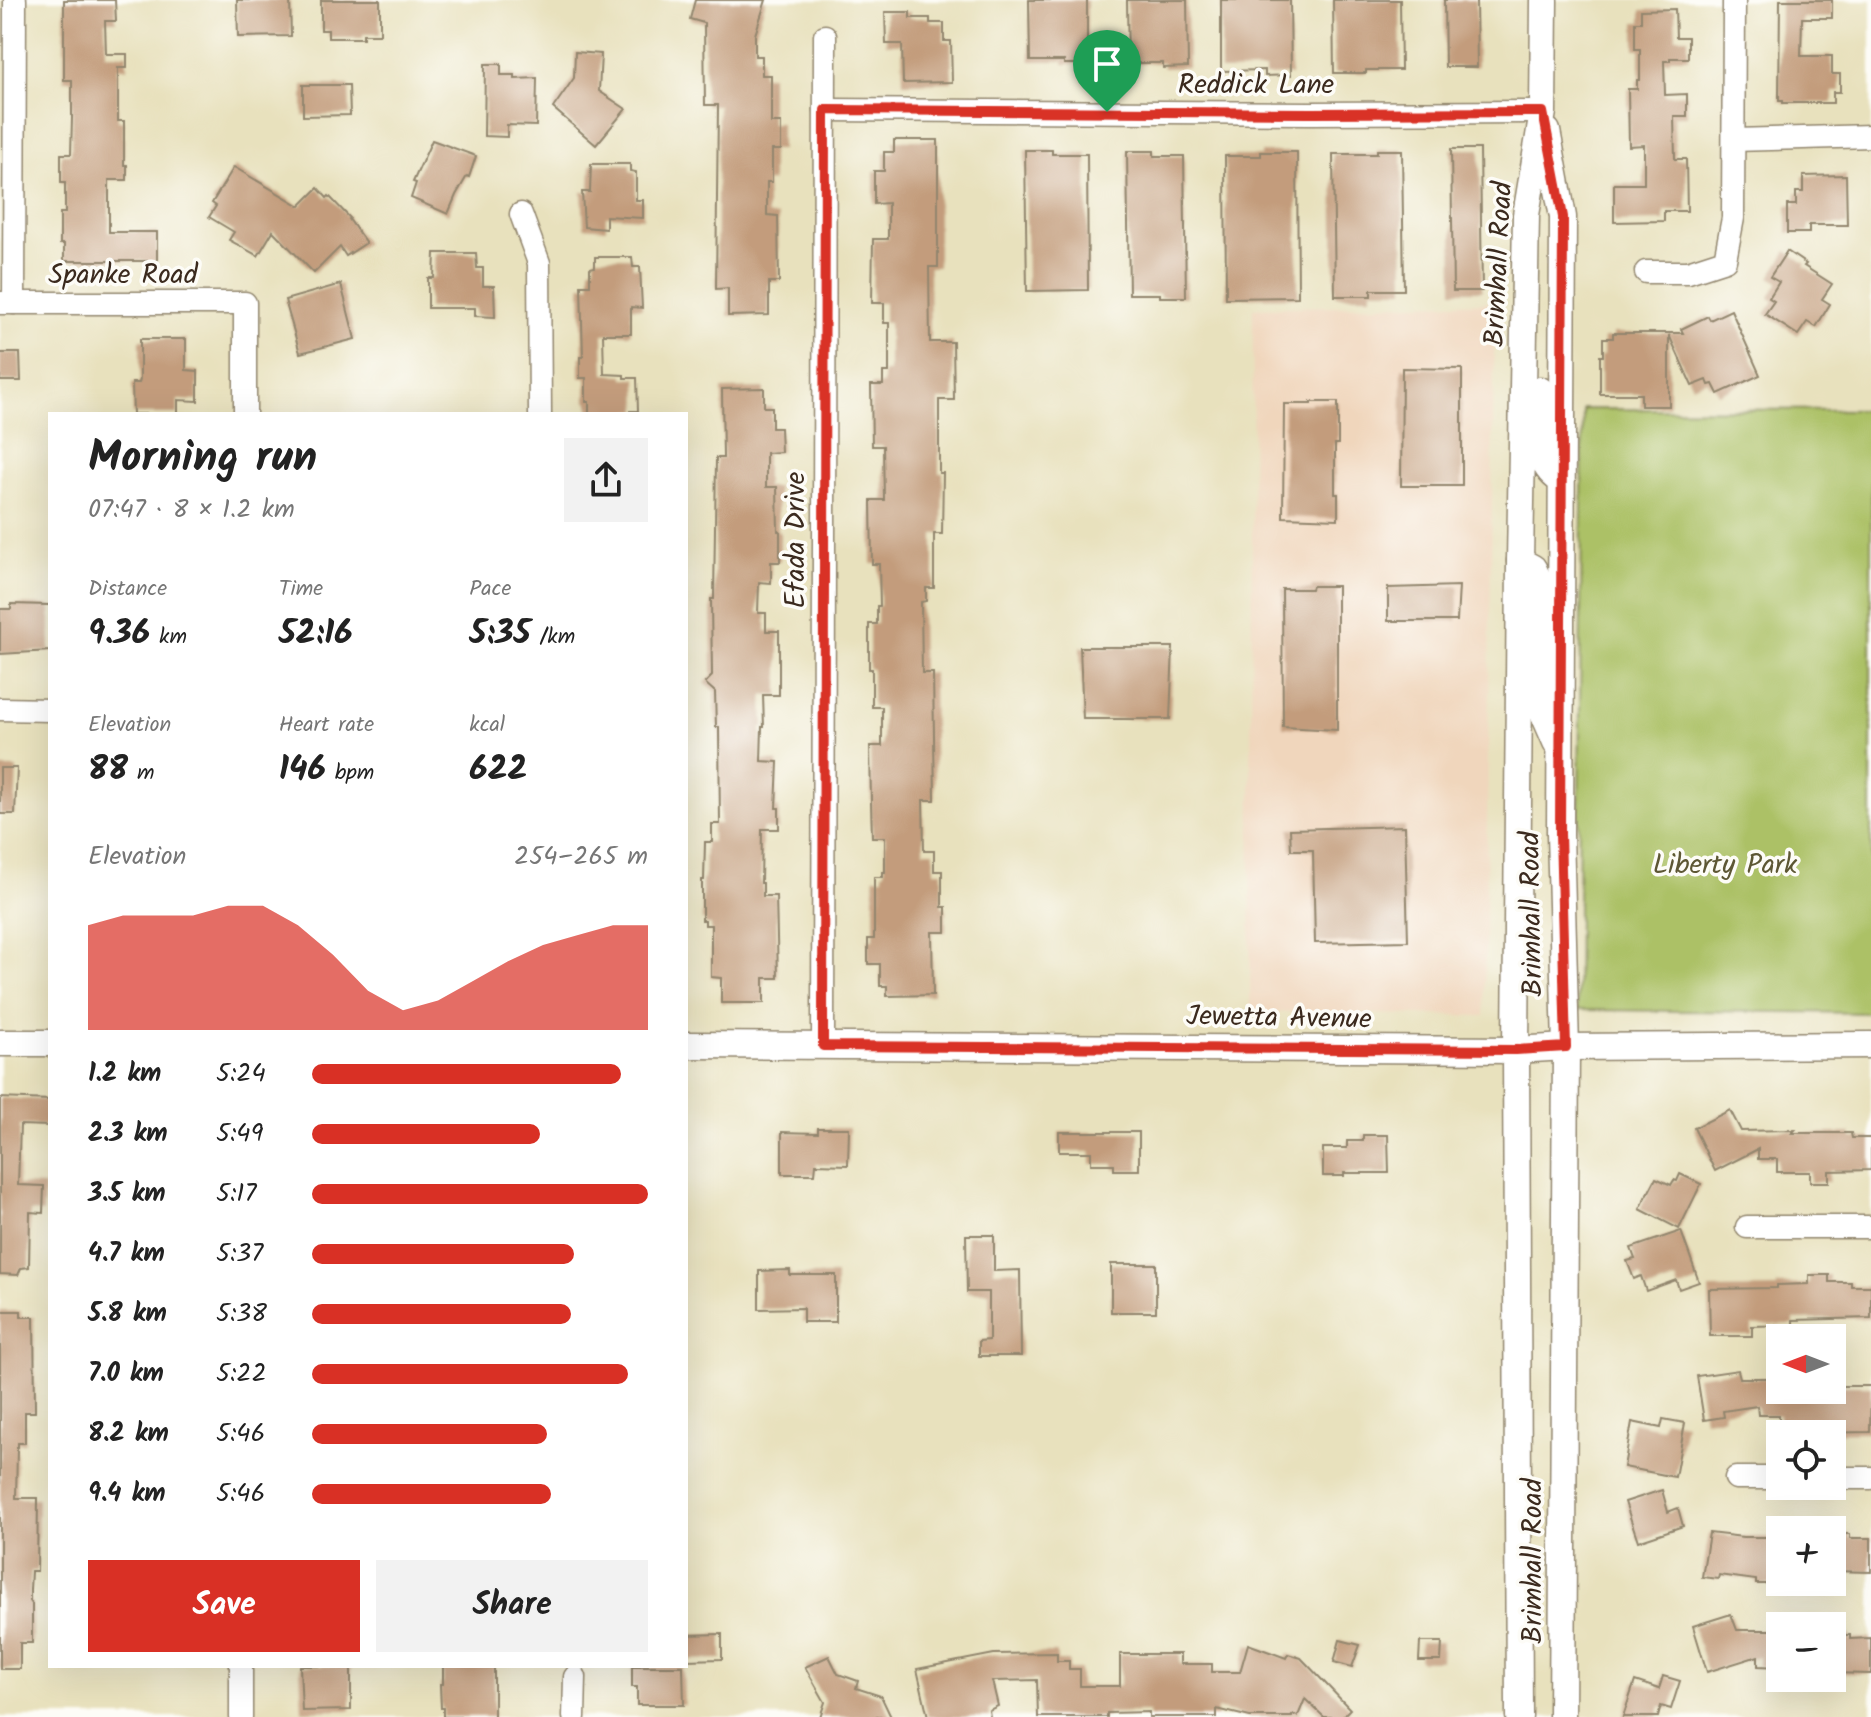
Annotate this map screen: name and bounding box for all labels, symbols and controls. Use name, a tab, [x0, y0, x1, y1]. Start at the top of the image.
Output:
pin	[1073, 30, 1141, 112]
icon: arrive	[1085, 42, 1129, 86]
street label: Reddick Lane	[1178, 63, 1335, 108]
street label: Brimhall Road	[1473, 179, 1526, 348]
street label: Spanke Road	[48, 253, 199, 298]
text: Morning run	[88, 424, 317, 494]
button: share	[564, 438, 648, 522]
street label: Efada Drive	[774, 471, 819, 608]
text: 07:47 · 8 × 1.2 km	[88, 489, 295, 531]
text: Distance	[88, 572, 167, 607]
text: Time	[279, 572, 323, 607]
text: Pace	[469, 572, 511, 607]
text: 9.36	[88, 607, 150, 661]
text: 52:16	[279, 607, 353, 661]
text: 5:35	[469, 607, 531, 661]
text: km	[150, 620, 187, 655]
text: /km	[531, 620, 575, 655]
text: Elevation	[88, 708, 171, 743]
text: Heart rate	[279, 708, 374, 743]
text: kcal	[469, 708, 505, 743]
text: 88	[88, 743, 128, 797]
text: 146	[279, 743, 326, 797]
text: 622	[469, 743, 527, 797]
text: m	[128, 756, 154, 791]
text: bpm	[326, 756, 374, 791]
street label: Brimhall Road	[1509, 830, 1556, 997]
text: Elevation	[88, 836, 186, 878]
text: 254–265 m	[514, 836, 648, 878]
park label: Liberty Park	[1653, 843, 1798, 888]
street label: Jewetta Avenue	[1186, 994, 1373, 1043]
text: 1.2 km	[88, 1053, 161, 1095]
text: 5:24	[216, 1053, 266, 1095]
text: 2.3 km	[88, 1113, 168, 1155]
text: 5:49	[216, 1113, 263, 1155]
text: 3.5 km	[88, 1173, 166, 1215]
text: 5:17	[216, 1173, 257, 1215]
text: 4.7 km	[88, 1233, 165, 1275]
text: 5:37	[216, 1233, 263, 1275]
text: 5.8 km	[88, 1293, 167, 1335]
text: 5:38	[216, 1293, 267, 1335]
north arrow	[1766, 1324, 1846, 1404]
map controls	[1766, 1324, 1846, 1692]
text: 7.0 km	[88, 1353, 164, 1395]
text: 5:22	[216, 1353, 267, 1395]
text: 8.2 km	[88, 1413, 169, 1455]
text: 5:46	[216, 1413, 265, 1455]
button: locate	[1766, 1420, 1846, 1500]
text: 9.4 km	[88, 1473, 166, 1515]
text: 5:46	[216, 1473, 265, 1515]
street label: Brimhall Road	[1511, 1477, 1556, 1644]
button: +	[1766, 1516, 1846, 1596]
button: Save	[88, 1560, 360, 1652]
button: Share	[376, 1560, 648, 1652]
button: −	[1766, 1612, 1846, 1692]

